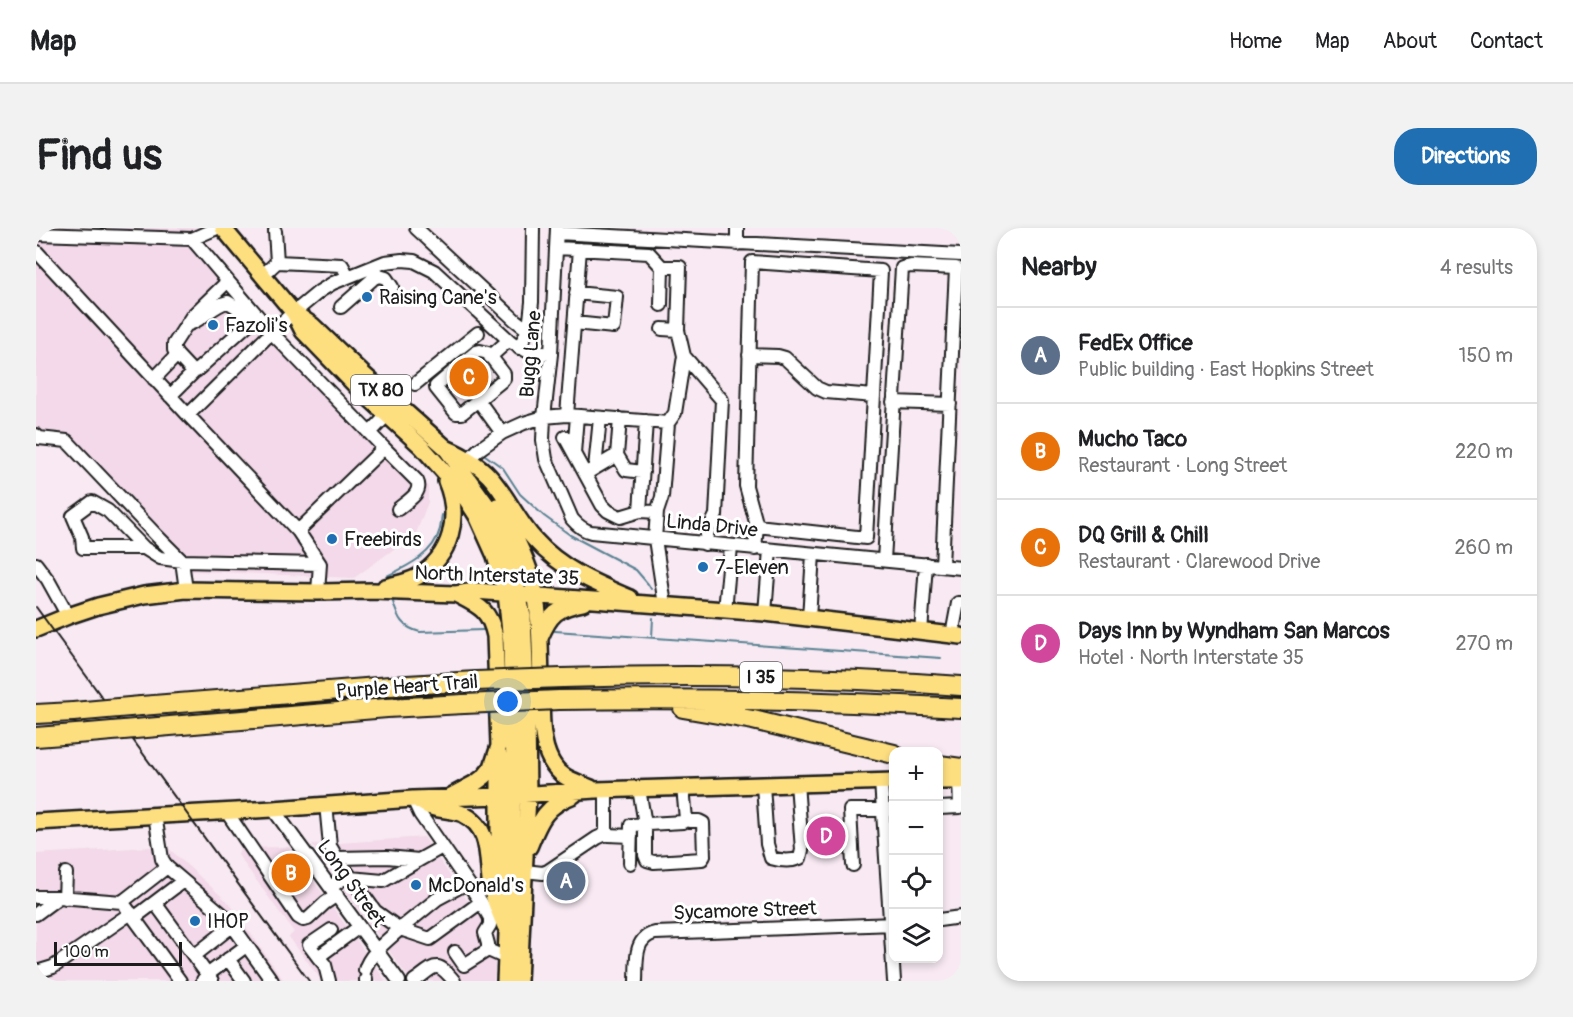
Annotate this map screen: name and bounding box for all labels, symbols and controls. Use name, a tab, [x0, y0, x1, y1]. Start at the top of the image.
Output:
text: Map	[30, 24, 76, 59]
text: Home	[1229, 28, 1282, 55]
text: Map	[1315, 28, 1350, 55]
text: About	[1383, 28, 1437, 55]
text: Contact	[1470, 28, 1543, 55]
button: Directions	[1394, 128, 1537, 185]
text: Find us	[36, 130, 162, 182]
text: Nearby	[1021, 251, 1097, 283]
text: 4 results	[1440, 255, 1513, 280]
place label: Raising Cane's	[379, 285, 497, 310]
marker: Raising Cane's	[360, 290, 374, 304]
street label: Bugg Lane	[514, 309, 547, 398]
place label: Fazoli's	[225, 313, 288, 338]
marker: Fazoli's	[206, 318, 220, 332]
text: FedEx Office	[1078, 329, 1193, 357]
text: A	[1034, 343, 1047, 368]
text: 150 m	[1459, 343, 1513, 368]
pin: C	[450, 354, 488, 400]
text: Public building · East Hopkins Street	[1078, 357, 1374, 382]
road number: TX 80	[351, 375, 411, 405]
text: Mucho Taco	[1078, 425, 1187, 453]
text: B	[1035, 439, 1046, 464]
text: 220 m	[1455, 439, 1513, 464]
text: Restaurant · Long Street	[1078, 453, 1287, 478]
street label: Linda Drive	[665, 508, 759, 543]
text: DQ Grill & Chill	[1078, 521, 1209, 549]
place label: Freebirds	[344, 527, 421, 552]
marker: Freebirds	[325, 532, 339, 546]
text: C	[1034, 535, 1047, 560]
text: 260 m	[1454, 535, 1513, 560]
text: Restaurant · Clarewood Drive	[1078, 549, 1320, 574]
place label: 7-Eleven	[715, 555, 789, 580]
street label: North Interstate 35	[414, 560, 580, 591]
marker: 7-Eleven	[696, 560, 710, 574]
text: Days Inn by Wyndham San Marcos	[1078, 617, 1390, 645]
text: D	[1034, 631, 1047, 656]
text: 270 m	[1455, 631, 1513, 656]
text: Hotel · North Interstate 35	[1078, 645, 1304, 670]
road number: I 35	[740, 662, 782, 692]
street label: Purple Heart Trail	[335, 669, 479, 704]
your location	[493, 687, 522, 716]
map controls	[889, 747, 943, 963]
button: +	[889, 747, 943, 801]
button: −	[889, 801, 943, 855]
pin: D	[806, 814, 846, 858]
street label: Long Street	[312, 835, 392, 933]
pin: B	[272, 850, 310, 896]
button: locate	[889, 855, 943, 909]
pin: A	[546, 858, 586, 904]
place label: McDonald's	[428, 873, 524, 898]
marker: McDonald's	[409, 878, 423, 892]
street label: Sycamore Street	[673, 895, 818, 925]
place label: IHOP	[207, 909, 249, 934]
button: layers	[889, 909, 943, 963]
marker: IHOP	[188, 914, 202, 928]
scale bar	[54, 939, 182, 966]
text: 100 m	[63, 942, 109, 962]

